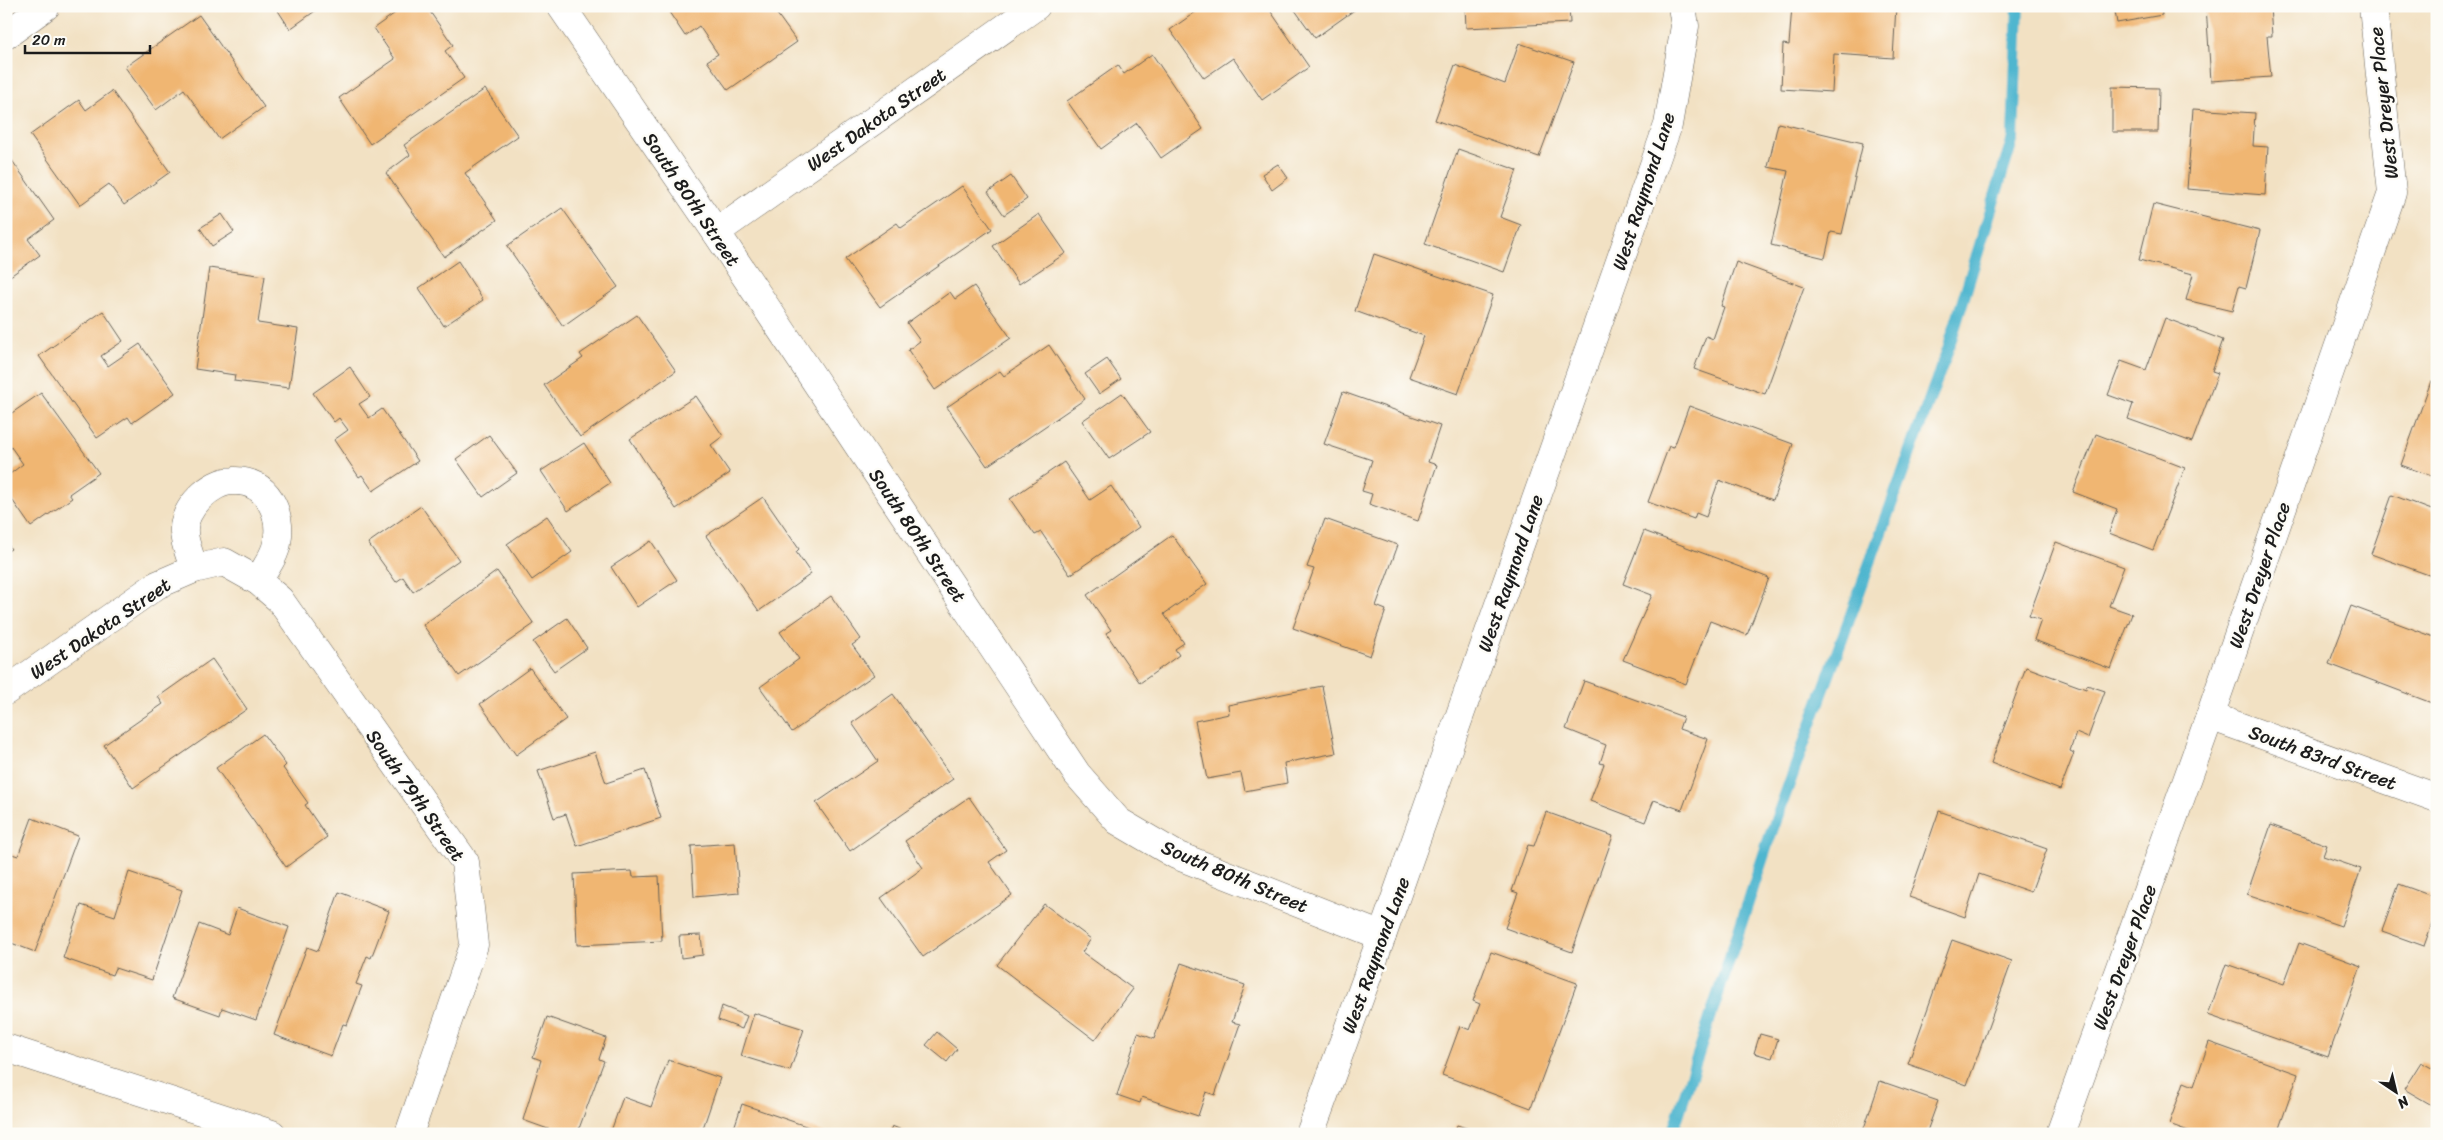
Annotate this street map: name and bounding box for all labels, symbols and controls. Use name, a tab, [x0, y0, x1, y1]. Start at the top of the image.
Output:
scale bar	[25, 22, 150, 54]
street label: West Dreyer Place	[2359, 25, 2408, 181]
text: 20 m	[32, 27, 66, 53]
street label: West Dakota Street	[799, 59, 953, 180]
street label: West Raymond Lane	[1602, 108, 1685, 275]
street label: South 80th Street	[634, 125, 749, 274]
street label: South 80th Street	[860, 461, 975, 610]
street label: West Raymond Lane	[1468, 490, 1553, 656]
street label: West Dreyer Place	[2219, 497, 2300, 653]
street label: West Dakota Street	[23, 569, 178, 688]
street label: South 83rd Street	[2244, 715, 2402, 800]
street label: South 79th Street	[357, 722, 474, 869]
street label: South 80th Street	[1156, 831, 1313, 922]
street label: West Raymond Lane	[1332, 872, 1419, 1038]
street label: West Dreyer Place	[2083, 880, 2166, 1035]
north arrow	[2370, 1068, 2420, 1118]
text: N	[2392, 1089, 2415, 1115]

